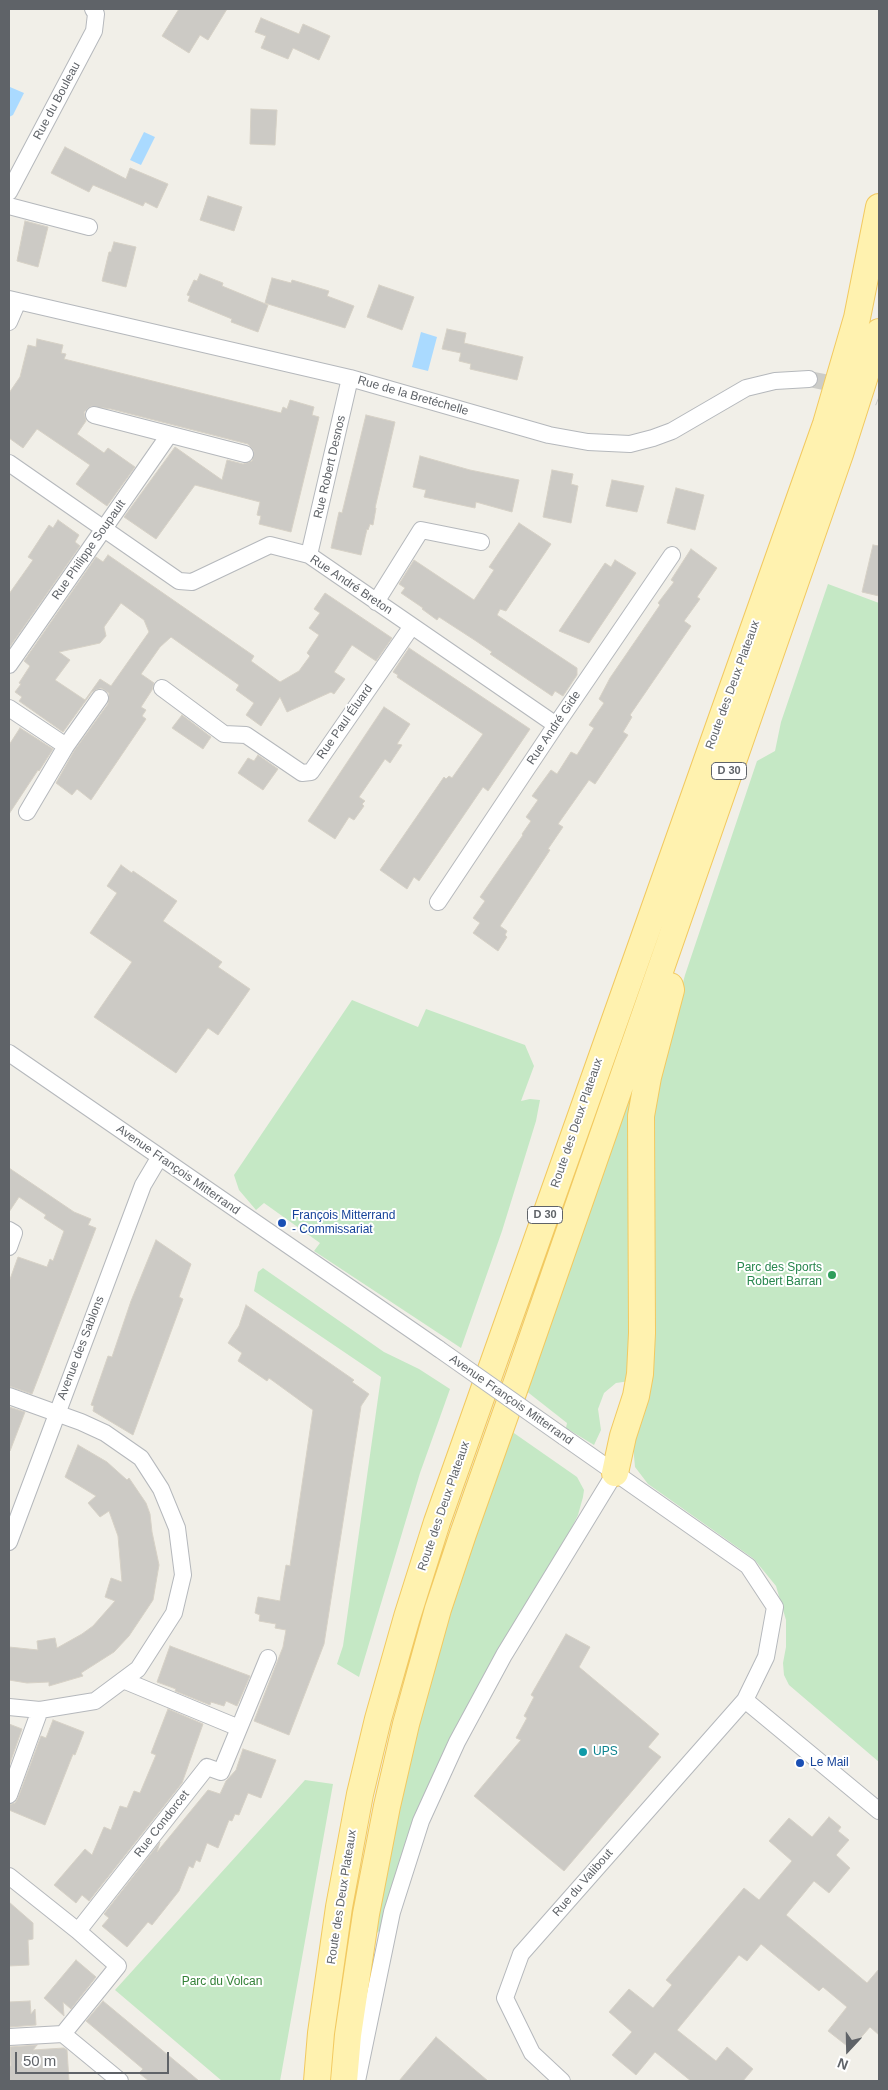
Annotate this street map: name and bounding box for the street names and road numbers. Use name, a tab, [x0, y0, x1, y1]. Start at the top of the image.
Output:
street label: Rue du Bouleau	[30, 60, 84, 142]
street label: Rue de la Bretéchelle	[356, 373, 470, 419]
street label: Rue Robert Desnos	[311, 414, 349, 520]
street label: Rue Philippe Soupault	[49, 497, 129, 603]
street label: Rue André Breton	[307, 552, 395, 618]
street label: Route des Deux Plateaux	[703, 619, 763, 751]
street label: Rue Paul Éluard	[314, 682, 376, 762]
street label: Rue André Gide	[524, 688, 584, 768]
road number: D 30	[712, 762, 746, 779]
street label: Route des Deux Plateaux	[548, 1056, 606, 1190]
street label: Avenue François Mitterrand	[114, 1122, 242, 1218]
road number: D 30	[528, 1206, 562, 1224]
street label: Avenue des Sablons	[55, 1294, 107, 1402]
street label: Avenue François Mitterrand	[447, 1352, 575, 1448]
street label: Route des Deux Plateaux	[415, 1439, 473, 1573]
street label: Rue Condorcet	[131, 1788, 193, 1860]
street label: Route des Deux Plateaux	[324, 1829, 360, 1965]
street label: Rue du Valibout	[550, 1846, 616, 1920]

